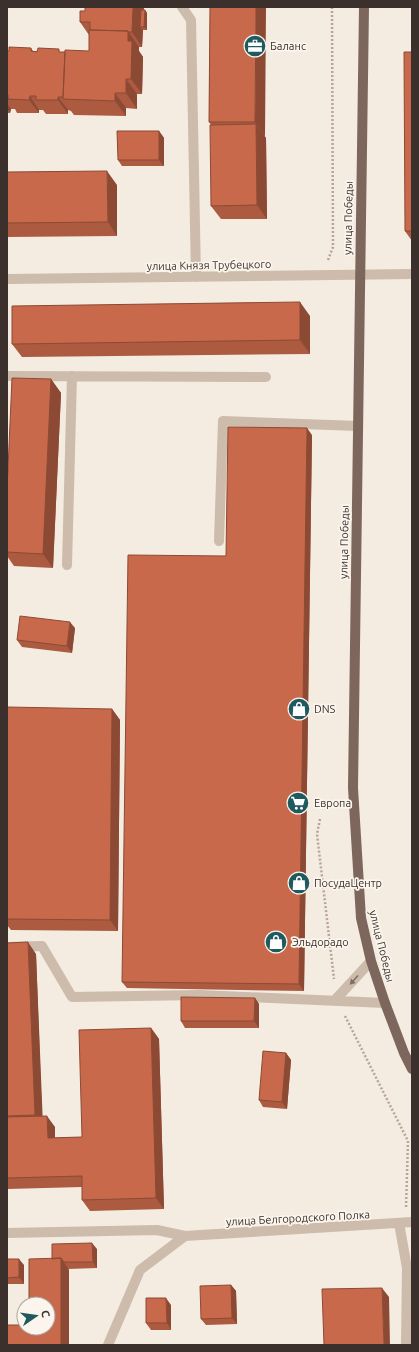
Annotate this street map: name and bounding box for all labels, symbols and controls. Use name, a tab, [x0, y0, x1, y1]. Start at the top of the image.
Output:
office icon: Баланс	[242, 33, 268, 59]
place label: Баланс	[270, 40, 306, 52]
street label: улица Победы	[341, 181, 355, 255]
street label: улица Князя Трубецкого	[147, 258, 271, 272]
street label: улица Победы	[337, 505, 351, 579]
shop icon: DNS	[286, 696, 312, 722]
place label: DNS	[314, 703, 336, 715]
supermarket icon: Европа	[285, 790, 311, 816]
place label: Европа	[314, 797, 351, 809]
shop icon: ПосудаЦентр	[286, 870, 312, 896]
place label: ПосудаЦентр	[314, 877, 382, 889]
street label: улица Победы	[367, 909, 397, 983]
shop icon: Эльдорадо	[263, 929, 289, 955]
place label: Эльдорадо	[292, 936, 349, 948]
one-way arrow	[349, 975, 358, 985]
street label: улица Белгородского Полка	[226, 1208, 370, 1228]
north arrow	[16, 1296, 56, 1336]
text: С	[39, 1309, 52, 1319]

